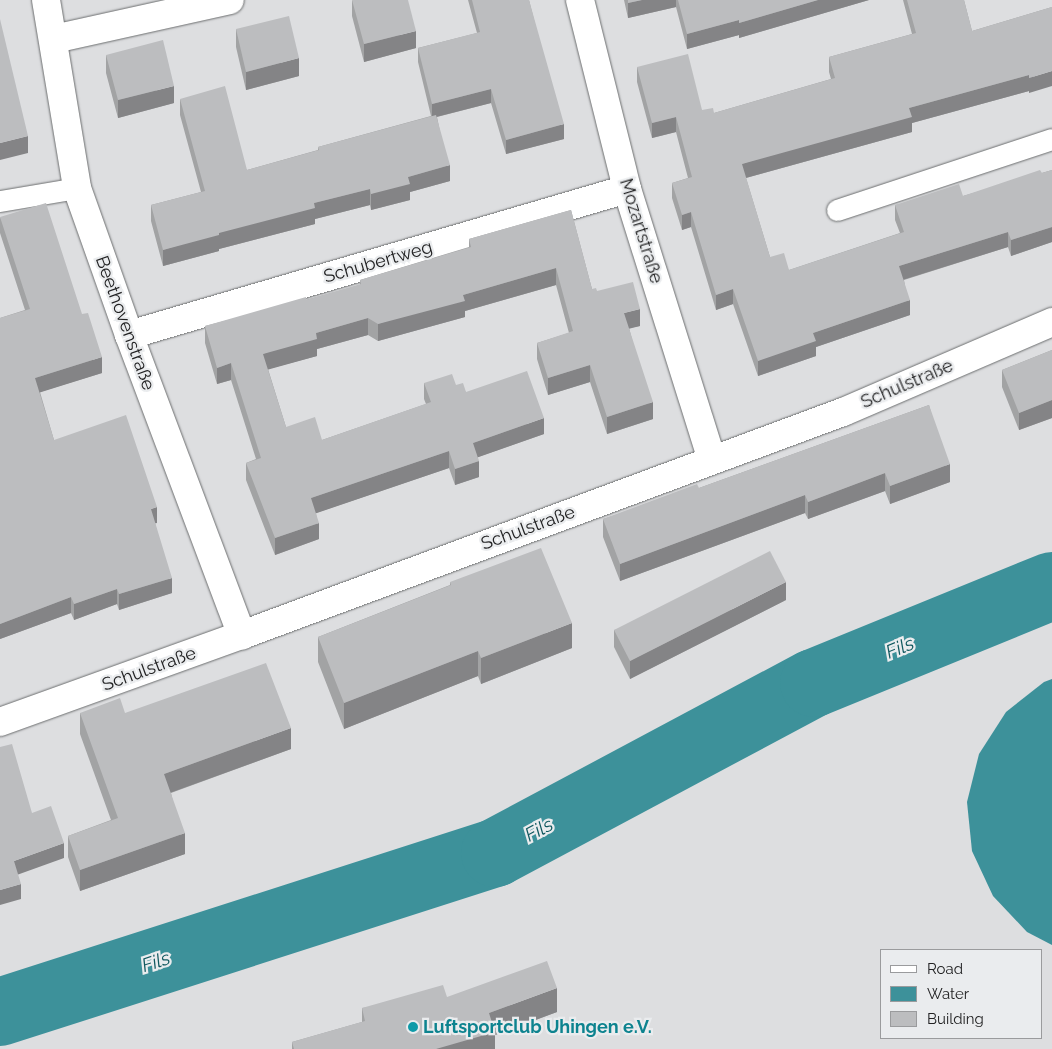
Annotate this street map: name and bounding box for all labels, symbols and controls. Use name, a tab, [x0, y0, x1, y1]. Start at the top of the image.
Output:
street label: Mozartstraße	[615, 176, 667, 286]
street label: Schubertweg	[321, 236, 435, 288]
street label: Beethovenstraße	[91, 253, 159, 393]
street label: Schulstraße	[858, 355, 956, 413]
street label: Schulstraße	[478, 501, 578, 555]
water label: Fils	[882, 632, 918, 664]
street label: Schulstraße	[99, 642, 199, 696]
water label: Fils	[521, 813, 557, 847]
water label: Fils	[139, 947, 173, 977]
legend	[880, 949, 1042, 1039]
text: Road	[927, 960, 963, 978]
text: Water	[927, 985, 969, 1003]
text: Building	[927, 1010, 984, 1028]
place label: Luftsportclub Uhingen e.V.	[423, 1016, 652, 1038]
marker: Luftsportclub Uhingen e.V.	[407, 1021, 419, 1033]

